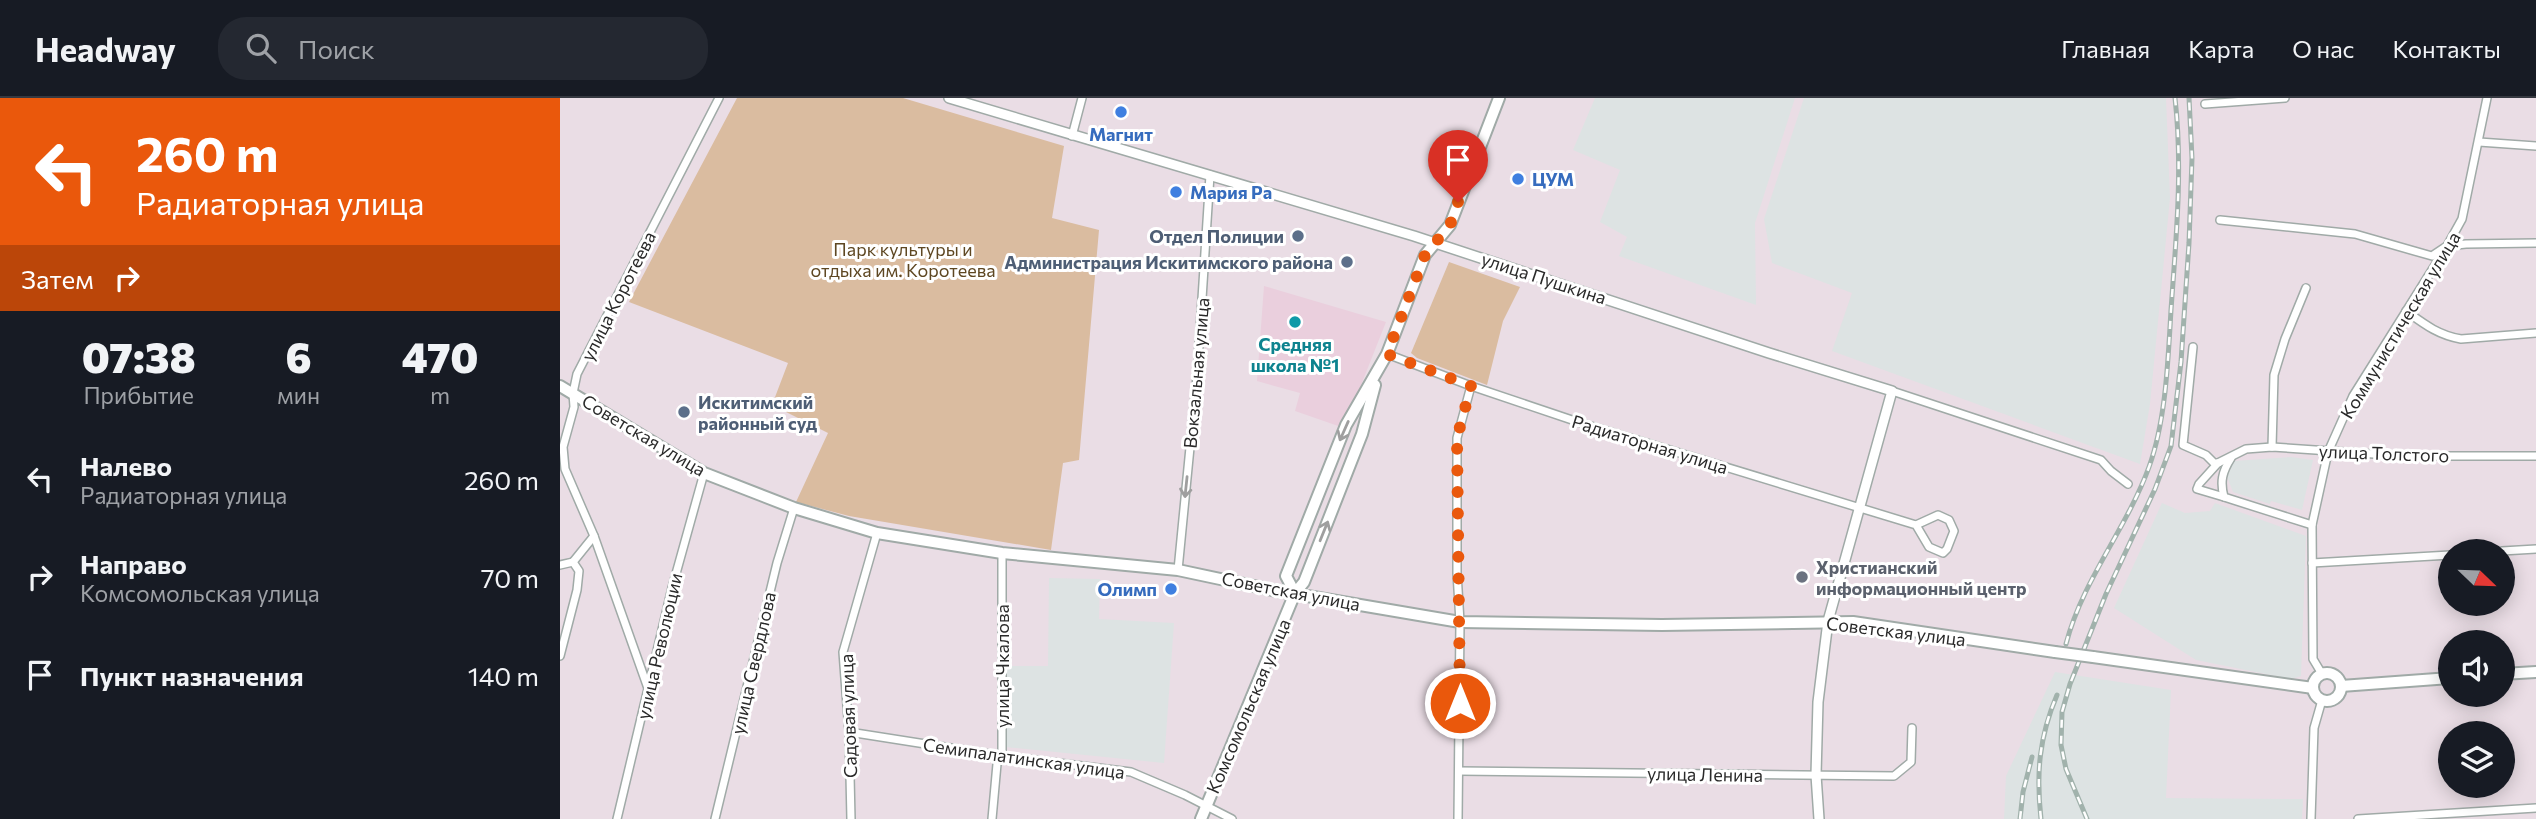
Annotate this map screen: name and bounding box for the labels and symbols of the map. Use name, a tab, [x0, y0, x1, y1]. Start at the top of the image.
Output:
marker: Магнит	[1113, 104, 1129, 120]
place label: Магнит	[1089, 123, 1153, 145]
pin	[1428, 130, 1488, 202]
place label: ЦУМ	[1532, 168, 1574, 190]
marker: ЦУМ	[1510, 171, 1526, 187]
place label: Мария Ра	[1190, 181, 1272, 203]
marker: Мария Ра	[1168, 184, 1184, 200]
place label: Отдел Полиции	[1149, 225, 1284, 247]
street label: Коммунистическая улица	[2335, 227, 2465, 423]
street label: улица Коротеева	[576, 228, 660, 364]
marker: Отдел Полиции	[1290, 228, 1306, 244]
park label: Парк культуры и отдыха им. Коротеева	[810, 238, 996, 281]
street label: улица Пушкина	[1479, 247, 1609, 309]
place label: Администрация Искитимского района	[1004, 251, 1333, 273]
marker: Администрация Искитимского района	[1339, 254, 1355, 270]
street label: Вокзальная улица	[1178, 297, 1214, 449]
marker: Средняя школа №1	[1287, 314, 1303, 330]
place label: Средняя школа №1	[1251, 333, 1339, 376]
street label: Советская улица	[578, 389, 710, 481]
place label: Искитимский районный суд	[698, 391, 817, 434]
marker: Искитимский районный суд	[676, 404, 692, 420]
street label: Радиаторная улица	[1569, 410, 1731, 478]
one-way arrow	[1337, 420, 1350, 441]
street label: улица Толстого	[2318, 440, 2450, 466]
one-way arrow	[1179, 475, 1192, 498]
one-way arrow	[1318, 521, 1331, 543]
north arrow	[2438, 539, 2515, 616]
place label: Христианский информационный центр	[1816, 556, 2027, 599]
street label: Советская улица	[1220, 567, 1362, 615]
marker: Христианский информационный центр	[1794, 569, 1810, 585]
street label: улица Революции	[631, 571, 687, 721]
place label: Олимп	[1098, 578, 1157, 600]
marker: Олимп	[1163, 581, 1179, 597]
street label: улица Свердлова	[726, 590, 780, 736]
street label: улица Чкалова	[991, 604, 1013, 728]
street label: Советская улица	[1825, 612, 1967, 650]
street label: Комсомольская улица	[1201, 615, 1295, 797]
street label: Садовая улица	[835, 654, 861, 778]
position arrow	[1423, 666, 1497, 740]
street label: Семипалатинская улица	[922, 733, 1126, 783]
street label: улица Ленина	[1647, 762, 1763, 786]

